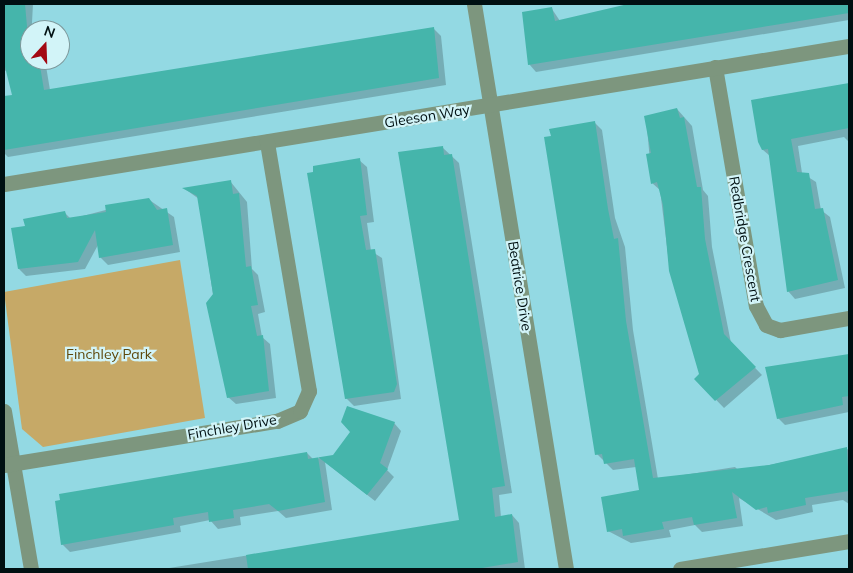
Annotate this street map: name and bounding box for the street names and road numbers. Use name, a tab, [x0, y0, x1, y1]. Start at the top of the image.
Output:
street label: Gleeson Way	[383, 101, 471, 131]
street label: Redbridge Crescent	[726, 175, 764, 303]
street label: Beatrice Drive	[505, 240, 535, 332]
street label: Finchley Drive	[186, 411, 278, 443]

